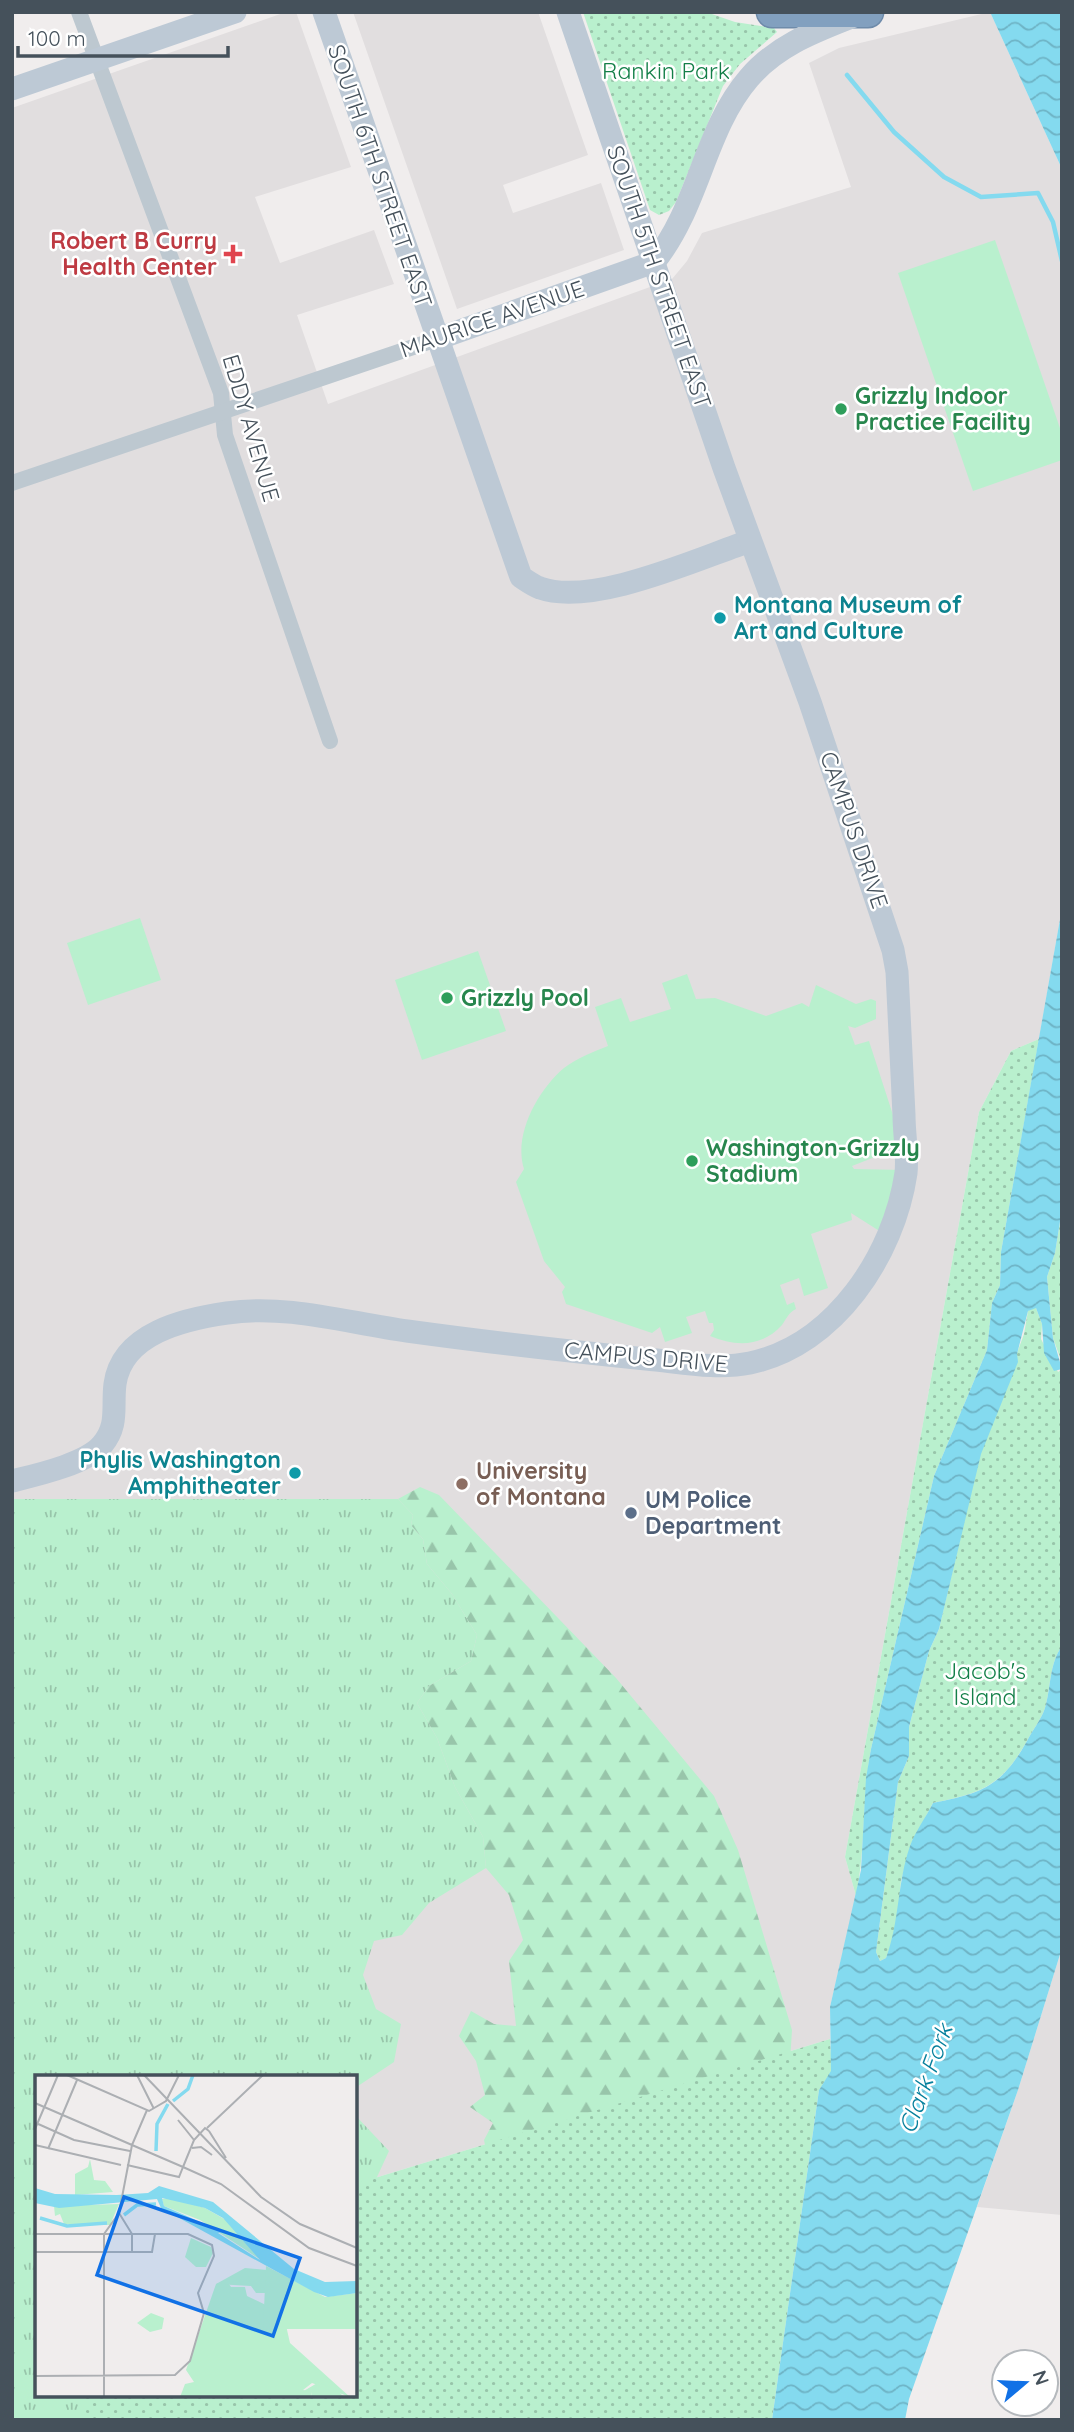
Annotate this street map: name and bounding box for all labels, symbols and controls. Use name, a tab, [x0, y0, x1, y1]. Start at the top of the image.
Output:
scale bar	[18, 14, 228, 58]
text: 100 m	[28, 25, 86, 51]
street label: SOUTH 6TH STREET EAST	[322, 41, 439, 311]
park label: Rankin Park	[602, 56, 730, 85]
street label: SOUTH 5TH STREET EAST	[601, 142, 718, 412]
place label: Robert B Curry Health Center	[50, 226, 217, 281]
marker: Robert B Curry Health Center	[223, 244, 243, 264]
street label: MAURICE AVENUE	[396, 273, 588, 364]
street label: EDDY AVENUE	[217, 351, 286, 505]
place label: Grizzly Indoor Practice Facility	[855, 381, 1031, 436]
marker: Grizzly Indoor Practice Facility	[833, 401, 849, 417]
place label: Montana Museum of Art and Culture	[734, 590, 962, 645]
marker: Montana Museum of Art and Culture	[712, 610, 728, 626]
street label: CAMPUS DRIVE	[814, 748, 895, 912]
place label: Grizzly Pool	[461, 983, 589, 1012]
marker: Grizzly Pool	[439, 990, 455, 1006]
place label: Washington-Grizzly Stadium	[706, 1133, 920, 1188]
marker: Washington-Grizzly Stadium	[684, 1153, 700, 1169]
street label: CAMPUS DRIVE	[563, 1335, 729, 1378]
place label: Phylis Washington Amphitheater	[79, 1445, 281, 1500]
place label: University of Montana	[476, 1456, 606, 1511]
marker: Phylis Washington Amphitheater	[287, 1465, 303, 1481]
marker: University of Montana	[454, 1476, 470, 1492]
place label: UM Police Department	[645, 1485, 781, 1540]
marker: UM Police Department	[623, 1505, 639, 1521]
park label: Jacob's Island	[944, 1656, 1026, 1711]
water label: Clark Fork	[891, 2018, 959, 2137]
inset map	[35, 2075, 357, 2397]
north arrow	[990, 2348, 1060, 2418]
text: N	[1027, 2367, 1055, 2388]

